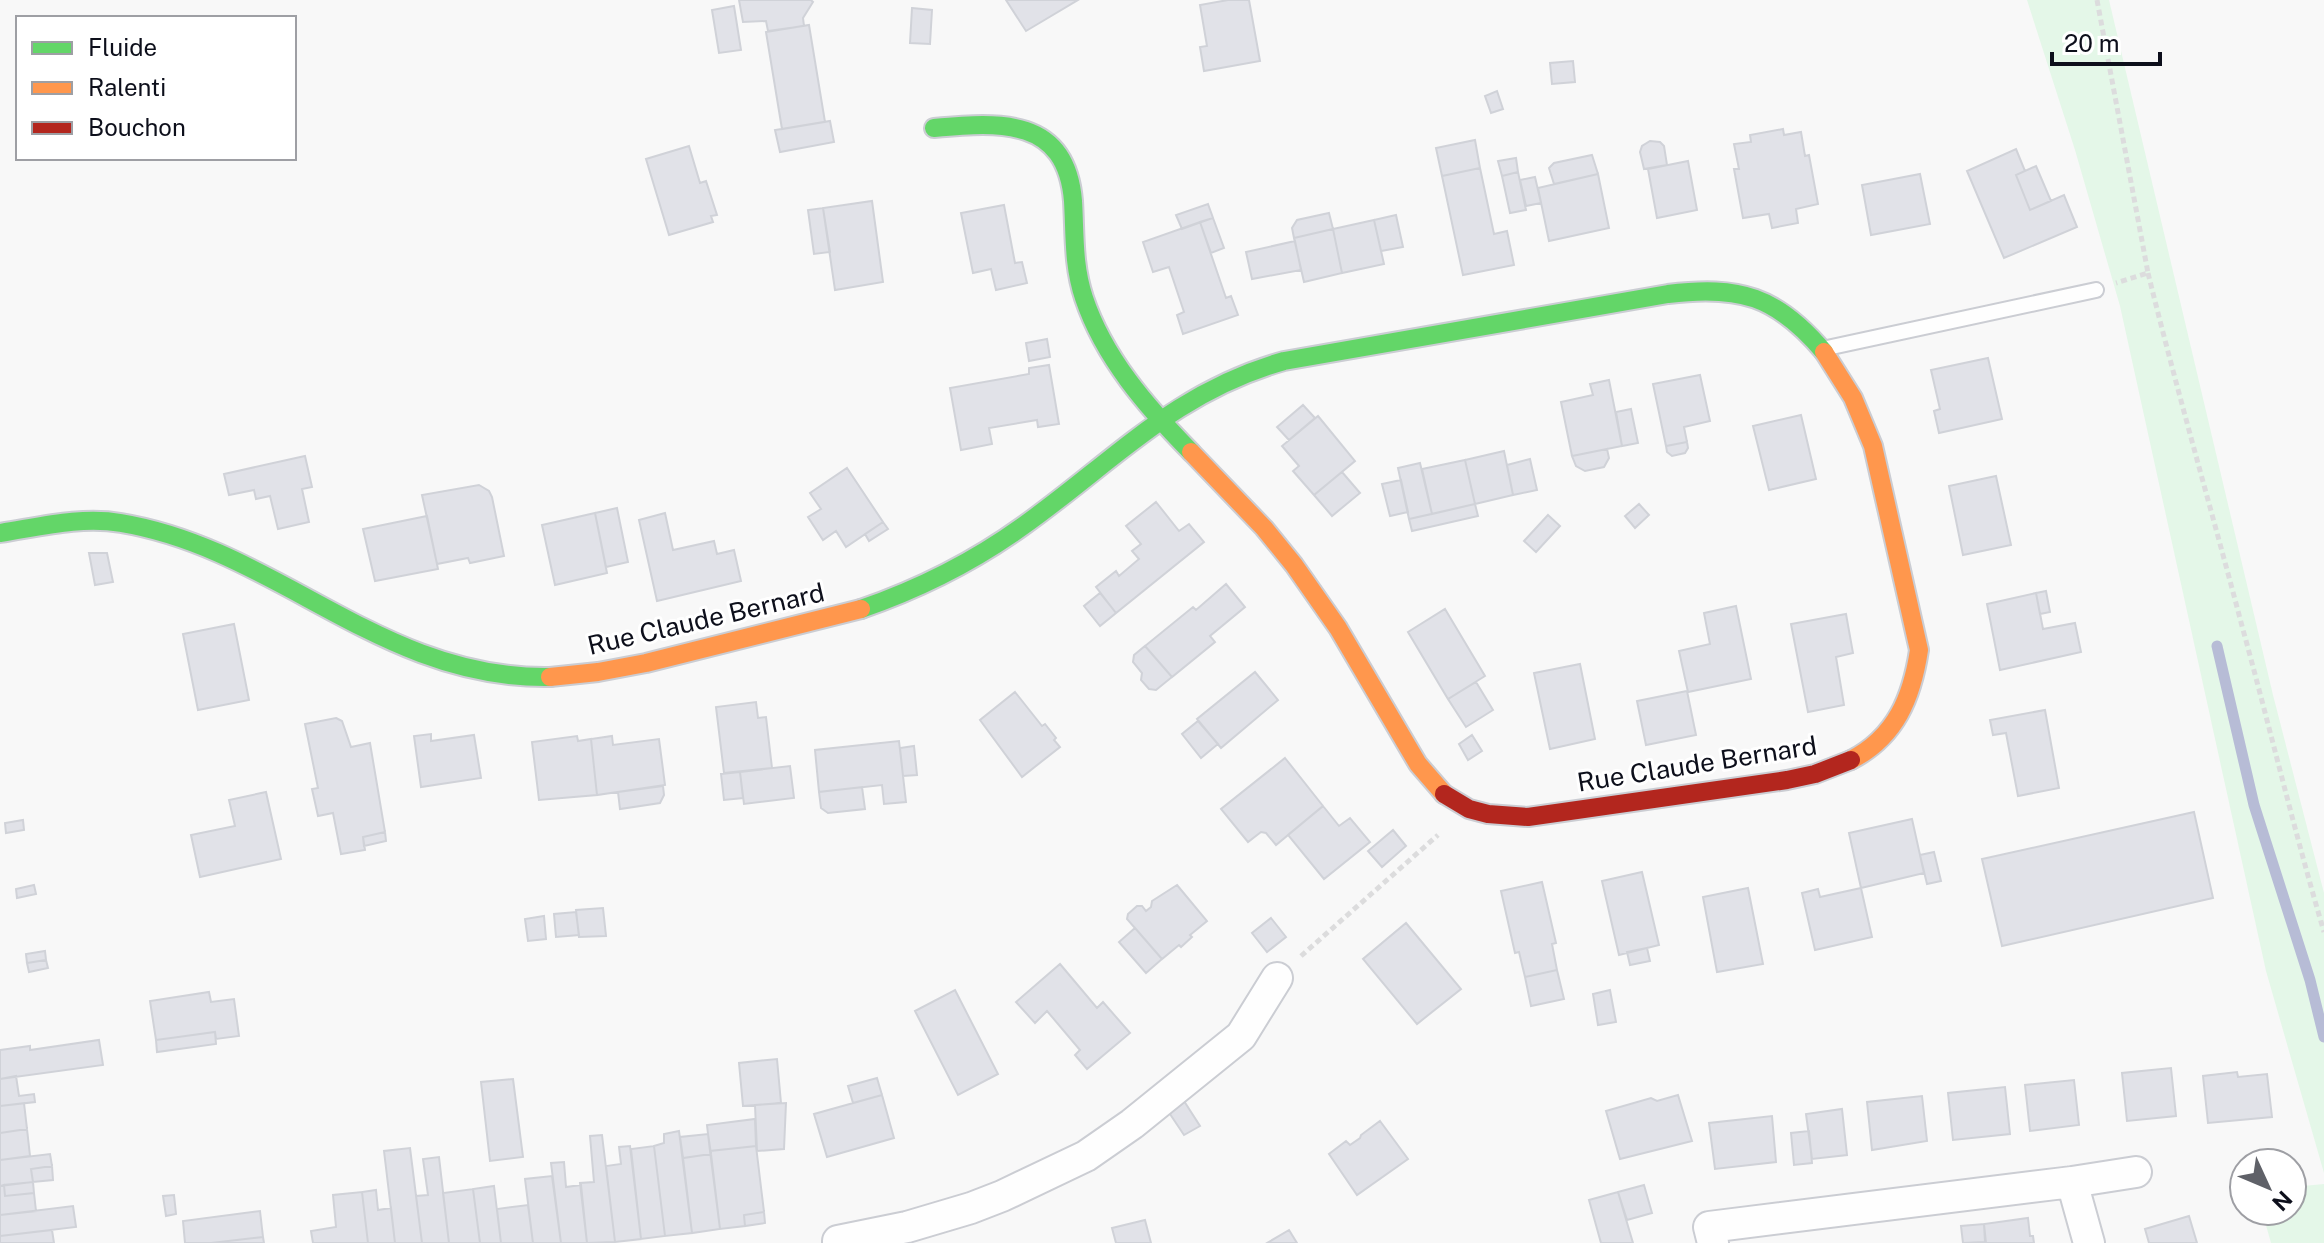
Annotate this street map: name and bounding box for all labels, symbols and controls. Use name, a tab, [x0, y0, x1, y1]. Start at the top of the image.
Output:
legend	[16, 16, 296, 160]
scale bar	[2052, 16, 2160, 66]
text: 20 m	[2064, 29, 2120, 57]
text: Fluide	[88, 33, 157, 61]
text: Ralenti	[88, 73, 166, 101]
text: Bouchon	[88, 113, 186, 141]
street label: Rue Claude Bernard	[584, 576, 827, 661]
street label: Rue Claude Bernard	[1575, 729, 1819, 798]
north arrow	[2228, 1147, 2308, 1227]
text: N	[2267, 1186, 2298, 1216]

